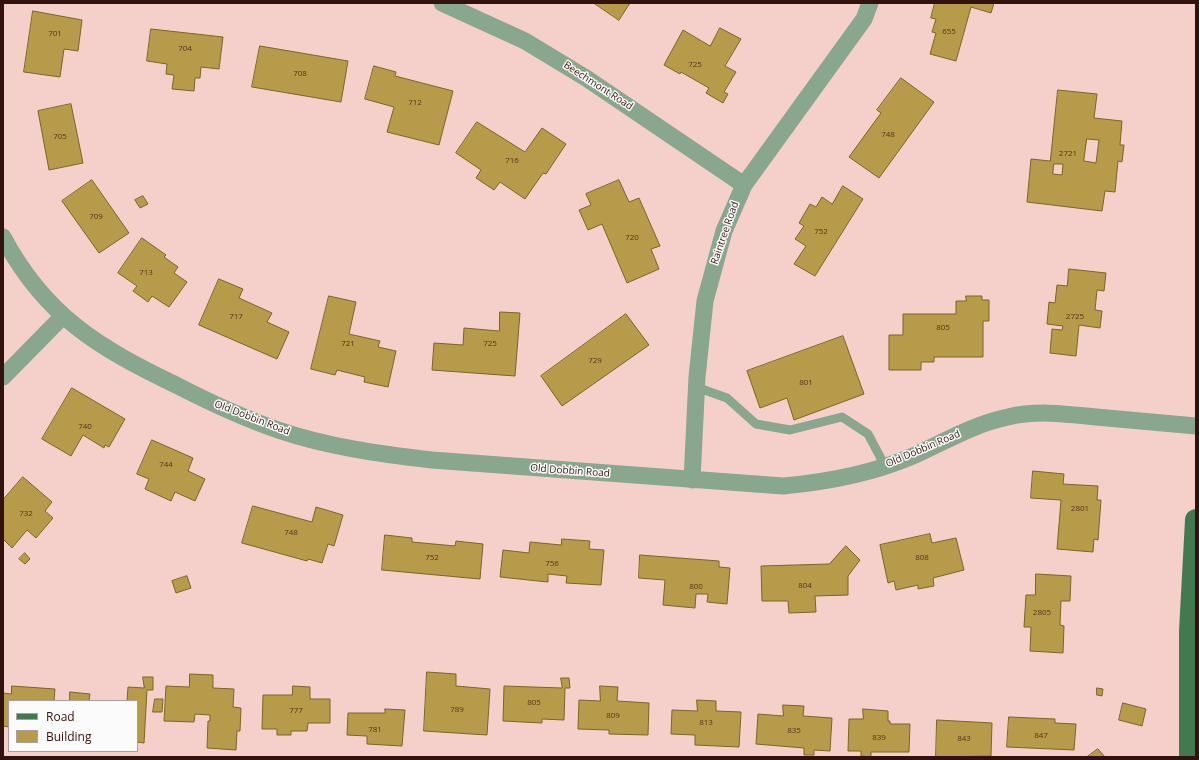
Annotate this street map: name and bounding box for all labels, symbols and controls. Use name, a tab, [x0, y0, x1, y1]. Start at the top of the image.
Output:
house number: 655	[942, 27, 956, 37]
house number: 701	[48, 29, 62, 39]
house number: 704	[178, 44, 192, 54]
street label: Beechmont Road	[561, 59, 635, 113]
house number: 725	[688, 60, 702, 70]
house number: 708	[293, 69, 307, 79]
house number: 712	[408, 98, 422, 108]
house number: 748	[881, 130, 895, 140]
house number: 705	[53, 132, 67, 142]
house number: 2721	[1059, 149, 1077, 159]
house number: 716	[505, 156, 519, 166]
street label: Raintree Road	[709, 200, 741, 266]
house number: 709	[89, 212, 103, 222]
house number: 752	[814, 227, 828, 237]
house number: 720	[625, 233, 639, 243]
house number: 713	[139, 268, 153, 278]
house number: 717	[229, 312, 243, 322]
house number: 2725	[1066, 312, 1084, 322]
house number: 805	[936, 323, 950, 333]
house number: 721	[341, 339, 355, 349]
house number: 725	[483, 339, 497, 349]
house number: 729	[588, 356, 602, 366]
house number: 801	[799, 378, 813, 388]
street label: Old Dobbin Road	[213, 398, 291, 438]
house number: 740	[78, 422, 92, 432]
street label: Old Dobbin Road	[884, 428, 962, 470]
house number: 744	[159, 460, 173, 470]
street label: Old Dobbin Road	[530, 462, 610, 480]
house number: 2801	[1071, 504, 1089, 514]
house number: 732	[19, 509, 33, 519]
house number: 748	[284, 528, 298, 538]
house number: 752	[425, 553, 439, 563]
house number: 808	[915, 553, 929, 563]
house number: 756	[545, 559, 559, 569]
house number: 804	[798, 581, 812, 591]
house number: 800	[689, 582, 703, 592]
house number: 2805	[1033, 608, 1051, 618]
house number: 805	[527, 698, 541, 708]
legend	[8, 700, 138, 752]
house number: 789	[450, 705, 464, 715]
house number: 777	[289, 706, 303, 716]
text: Road	[46, 708, 75, 725]
house number: 809	[606, 711, 620, 721]
house number: 813	[699, 718, 713, 728]
house number: 781	[368, 725, 382, 735]
house number: 835	[787, 726, 801, 736]
text: Building	[46, 728, 91, 745]
house number: 847	[1034, 731, 1048, 741]
house number: 839	[872, 733, 886, 743]
house number: 843	[957, 734, 971, 744]

